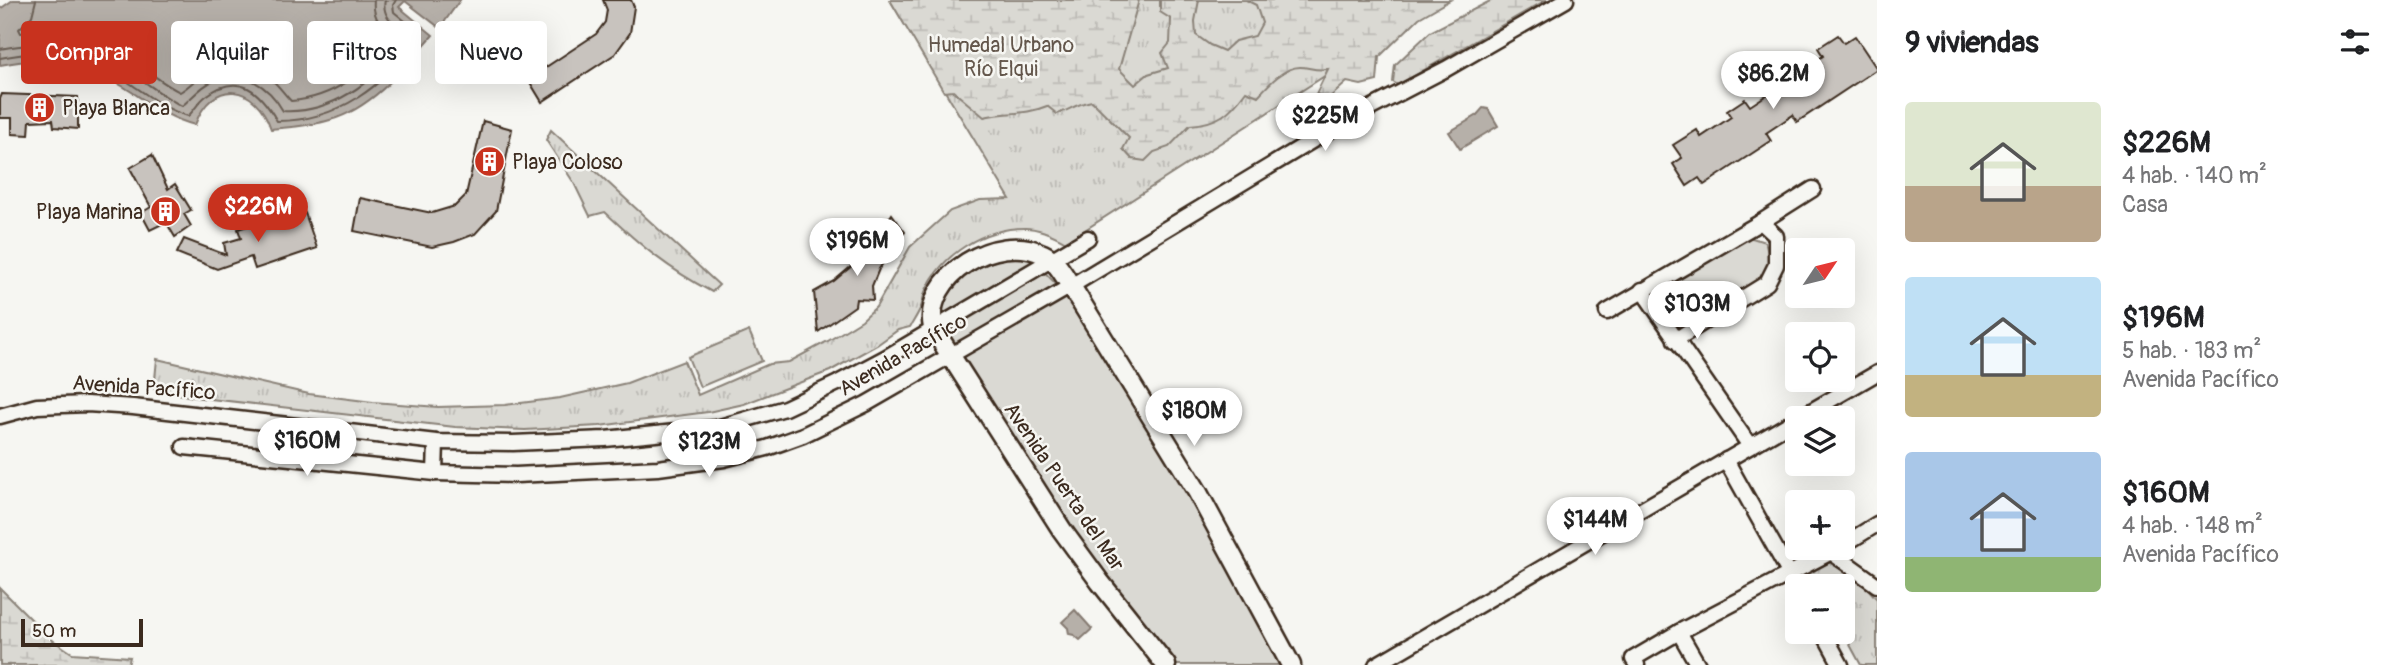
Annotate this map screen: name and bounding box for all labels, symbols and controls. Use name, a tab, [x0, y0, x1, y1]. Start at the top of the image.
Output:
chip: Comprar	[21, 21, 157, 84]
chip: Alquilar	[171, 21, 293, 84]
chip: Filtros	[307, 21, 421, 84]
chip: Nuevo	[435, 21, 547, 84]
icon: filters	[2336, 23, 2374, 61]
text: 9 viviendas	[1905, 24, 2039, 61]
park label: Humedal Urbano Río Elqui	[928, 32, 1074, 83]
pin: $86.2M	[1716, 52, 1830, 111]
text: $86.2M	[1737, 59, 1809, 88]
building icon: Playa Blanca	[22, 91, 56, 125]
pin: $225M	[1276, 94, 1374, 153]
place label: Playa Blanca	[62, 95, 170, 122]
text: $225M	[1291, 101, 1359, 130]
text: $226M	[2122, 124, 2211, 161]
icon: home	[1961, 130, 2045, 214]
building icon: Playa Coloso	[472, 145, 506, 179]
place label: Playa Coloso	[512, 149, 623, 176]
text: 4 hab. · 140 m²	[2122, 161, 2267, 190]
pin: $226M	[209, 184, 307, 244]
text: Casa	[2122, 190, 2168, 219]
text: $226M	[224, 192, 292, 221]
building icon: Playa Marina	[149, 195, 183, 229]
place label: Playa Marina	[36, 199, 143, 226]
pin: $196M	[808, 218, 906, 278]
text: $196M	[825, 226, 889, 255]
north arrow	[1785, 238, 1855, 308]
map controls	[1785, 238, 1855, 644]
pin: $103M	[1648, 282, 1746, 341]
text: $103M	[1664, 289, 1730, 318]
text: $196M	[2122, 299, 2205, 336]
icon: home	[1961, 305, 2045, 389]
street label: Avenida Pacífico	[834, 307, 972, 403]
button: locate	[1785, 322, 1855, 392]
text: 5 hab. · 183 m²	[2122, 336, 2261, 365]
text: Avenida Pacífico	[2122, 365, 2279, 394]
street label: Avenida Pacífico	[72, 370, 216, 406]
pin: $180M	[1145, 388, 1243, 448]
text: $180M	[1161, 396, 1227, 425]
street label: Avenida Puerta del Mar	[998, 398, 1131, 577]
button: layers	[1785, 406, 1855, 476]
pin: $160M	[258, 419, 356, 478]
pin: $123M	[660, 420, 758, 479]
text: $160M	[273, 426, 341, 455]
text: $123M	[677, 427, 741, 456]
text: $160M	[2122, 474, 2210, 511]
icon: home	[1961, 480, 2045, 564]
button: +	[1785, 490, 1855, 560]
pin: $144M	[1546, 498, 1644, 557]
text: $144M	[1563, 505, 1627, 534]
text: 4 hab. · 148 m²	[2122, 511, 2263, 540]
text: Avenida Pacífico	[2122, 540, 2279, 569]
button: −	[1785, 574, 1855, 644]
scale bar	[21, 616, 144, 648]
text: 50 m	[32, 619, 76, 643]

